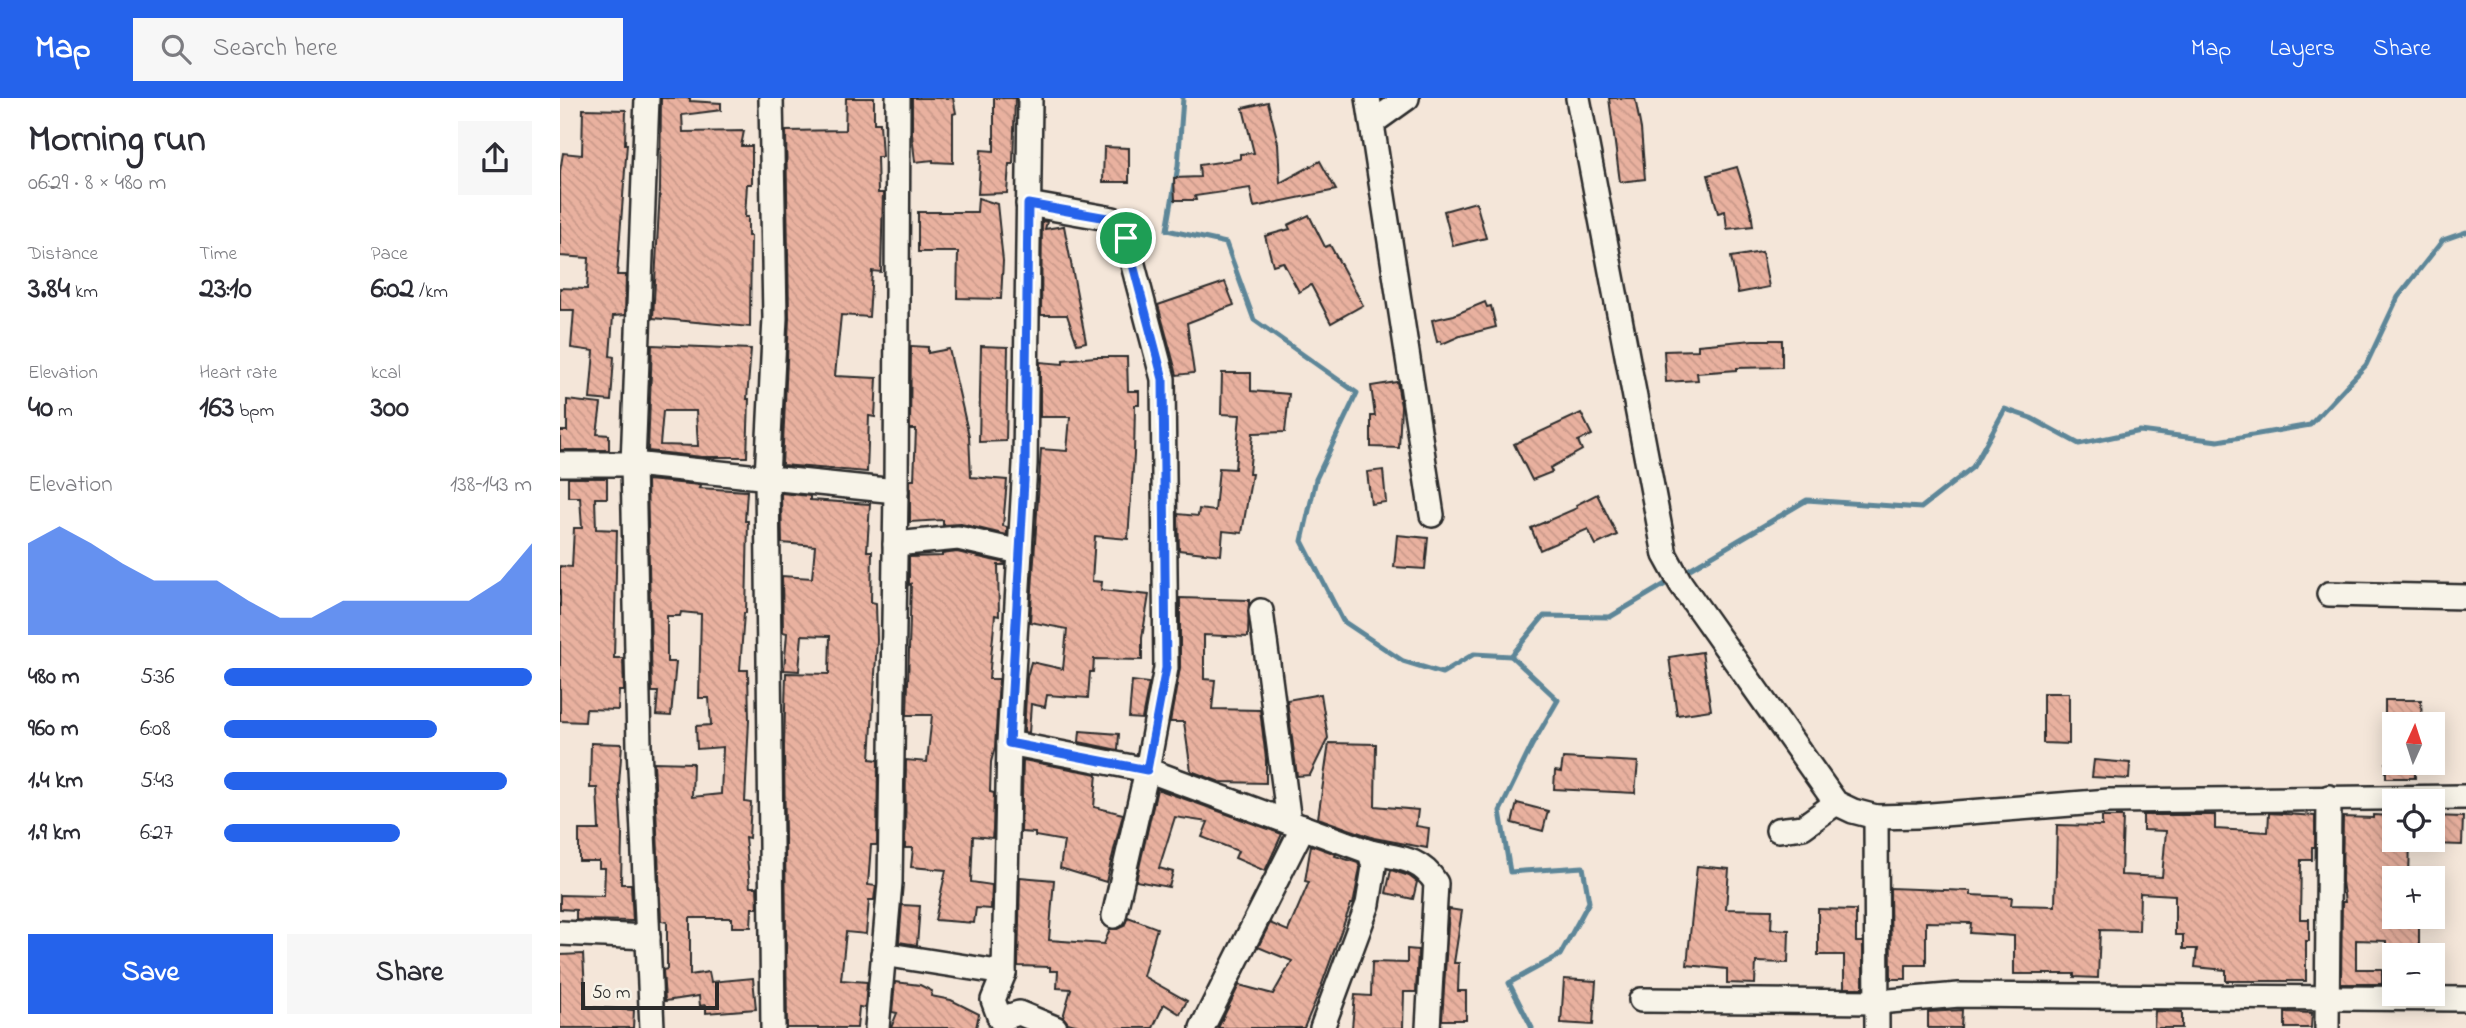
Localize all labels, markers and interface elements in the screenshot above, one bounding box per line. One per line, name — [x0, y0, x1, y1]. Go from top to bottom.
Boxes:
search box — [133, 18, 623, 81]
text: Map — [35, 25, 91, 73]
icon: search — [157, 30, 195, 68]
text: Search here — [213, 30, 337, 68]
text: Map — [2191, 32, 2231, 67]
text: Layers — [2269, 32, 2335, 67]
text: Share — [2373, 32, 2431, 67]
text: Morning run — [28, 113, 206, 169]
button: share — [458, 121, 532, 195]
text: 06:29 · 8 × 480 m — [28, 167, 166, 200]
pin — [1096, 208, 1156, 268]
icon: arrive — [1107, 219, 1145, 257]
text: Distance — [28, 241, 98, 268]
text: Time — [199, 241, 237, 268]
text: Pace — [371, 241, 408, 268]
text: 3.84 — [28, 268, 70, 312]
text: 23:10 — [199, 268, 252, 312]
text: 6:02 — [371, 268, 414, 312]
text: km — [70, 279, 98, 306]
text: /km — [414, 279, 448, 306]
text: Elevation — [28, 360, 98, 387]
text: Heart rate — [199, 360, 277, 387]
text: kcal — [371, 360, 401, 387]
text: 40 — [28, 387, 53, 431]
text: 163 — [199, 387, 234, 431]
text: 300 — [371, 387, 409, 431]
text: m — [53, 398, 73, 425]
text: bpm — [234, 398, 274, 425]
text: Elevation — [28, 469, 113, 502]
text: 138–143 m — [450, 469, 532, 502]
text: 480 m — [28, 661, 80, 694]
text: 5:36 — [140, 661, 175, 694]
north arrow — [2382, 712, 2445, 775]
map controls — [2382, 712, 2445, 1006]
text: 960 m — [28, 713, 79, 746]
text: 6:08 — [140, 713, 171, 746]
text: 1.4 km — [28, 765, 83, 798]
text: 5:43 — [140, 765, 174, 798]
button: locate — [2382, 789, 2445, 852]
text: 1.9 km — [28, 817, 81, 850]
text: 6:27 — [140, 817, 173, 850]
button: + — [2382, 866, 2445, 929]
button: Save — [28, 934, 273, 1014]
button: Share — [287, 934, 532, 1014]
button: − — [2382, 943, 2445, 1006]
scale bar — [581, 979, 719, 1011]
text: 50 m — [592, 980, 631, 1007]

